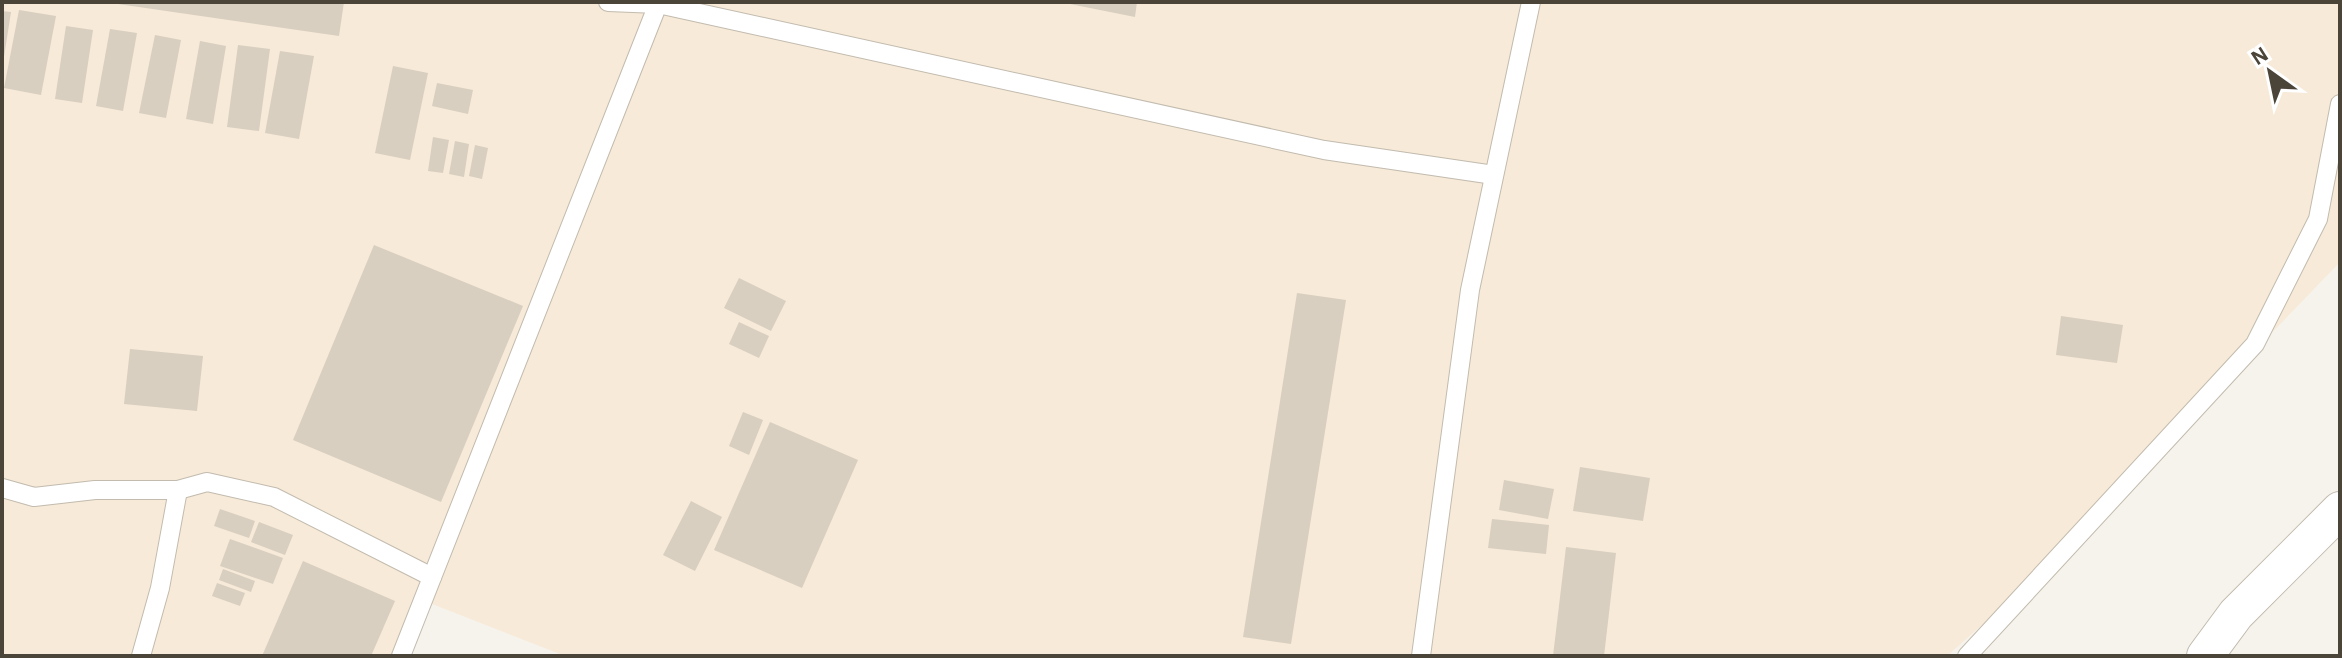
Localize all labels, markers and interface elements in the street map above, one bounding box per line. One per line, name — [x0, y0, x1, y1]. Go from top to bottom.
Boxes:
north arrow — [2230, 32, 2310, 112]
text: N — [2247, 43, 2272, 69]

